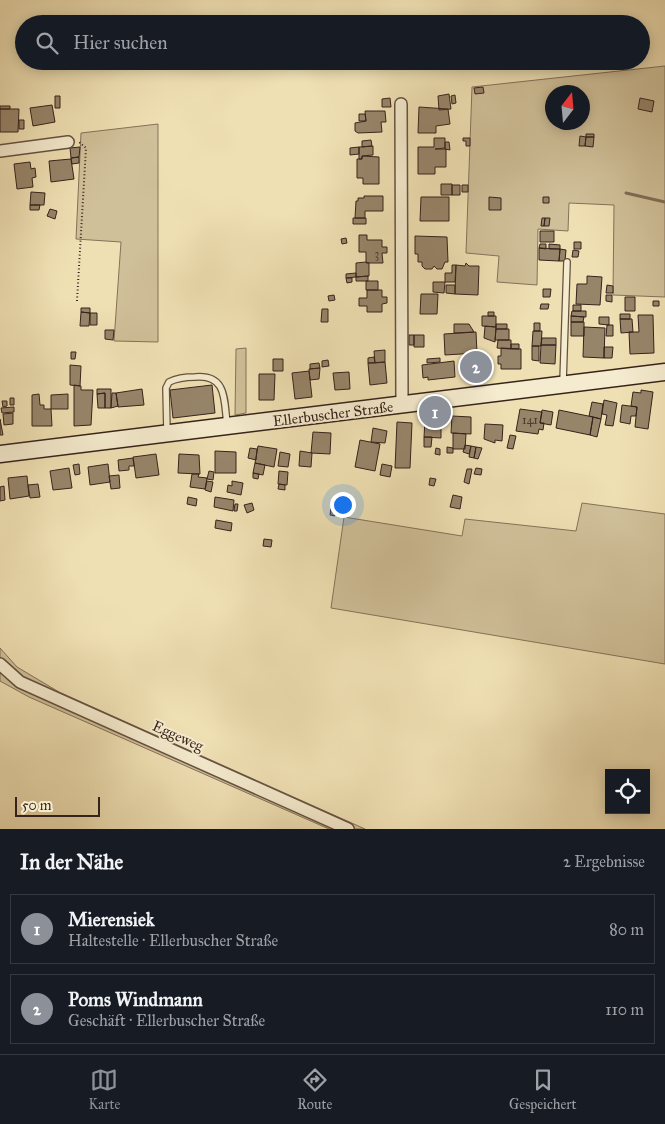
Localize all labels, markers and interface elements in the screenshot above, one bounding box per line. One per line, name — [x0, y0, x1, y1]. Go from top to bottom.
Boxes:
search box — [15, 15, 650, 70]
icon: search — [33, 29, 61, 57]
text: Hier suchen — [73, 31, 167, 54]
north arrow — [545, 85, 590, 130]
house number: 3 — [375, 247, 380, 261]
pin: 2 — [460, 348, 492, 386]
pin: 1 — [419, 393, 451, 431]
street label: Ellerbuscher Straße — [272, 398, 394, 430]
house number: 141 — [522, 413, 538, 427]
your location — [330, 492, 356, 518]
street label: Eggeweg — [150, 717, 207, 756]
map controls — [605, 769, 650, 814]
button: locate — [605, 769, 650, 814]
scale bar — [15, 794, 100, 817]
text: 50 m — [22, 797, 51, 814]
text: In der Nähe — [20, 849, 123, 875]
text: 2 Ergebnisse — [563, 852, 645, 871]
text: Mierensiek — [68, 908, 155, 931]
text: 1 — [34, 920, 40, 939]
text: 80 m — [609, 920, 644, 939]
text: Haltestelle · Ellerbuscher Straße — [68, 931, 278, 950]
text: Poms Windmann — [68, 988, 203, 1011]
text: 2 — [33, 1000, 41, 1019]
text: 110 m — [605, 1000, 644, 1019]
text: Geschäft · Ellerbuscher Straße — [68, 1011, 265, 1030]
tab: Karte — [88, 1066, 120, 1113]
tab: Route — [297, 1066, 332, 1113]
tab: Gespeichert — [509, 1066, 577, 1113]

